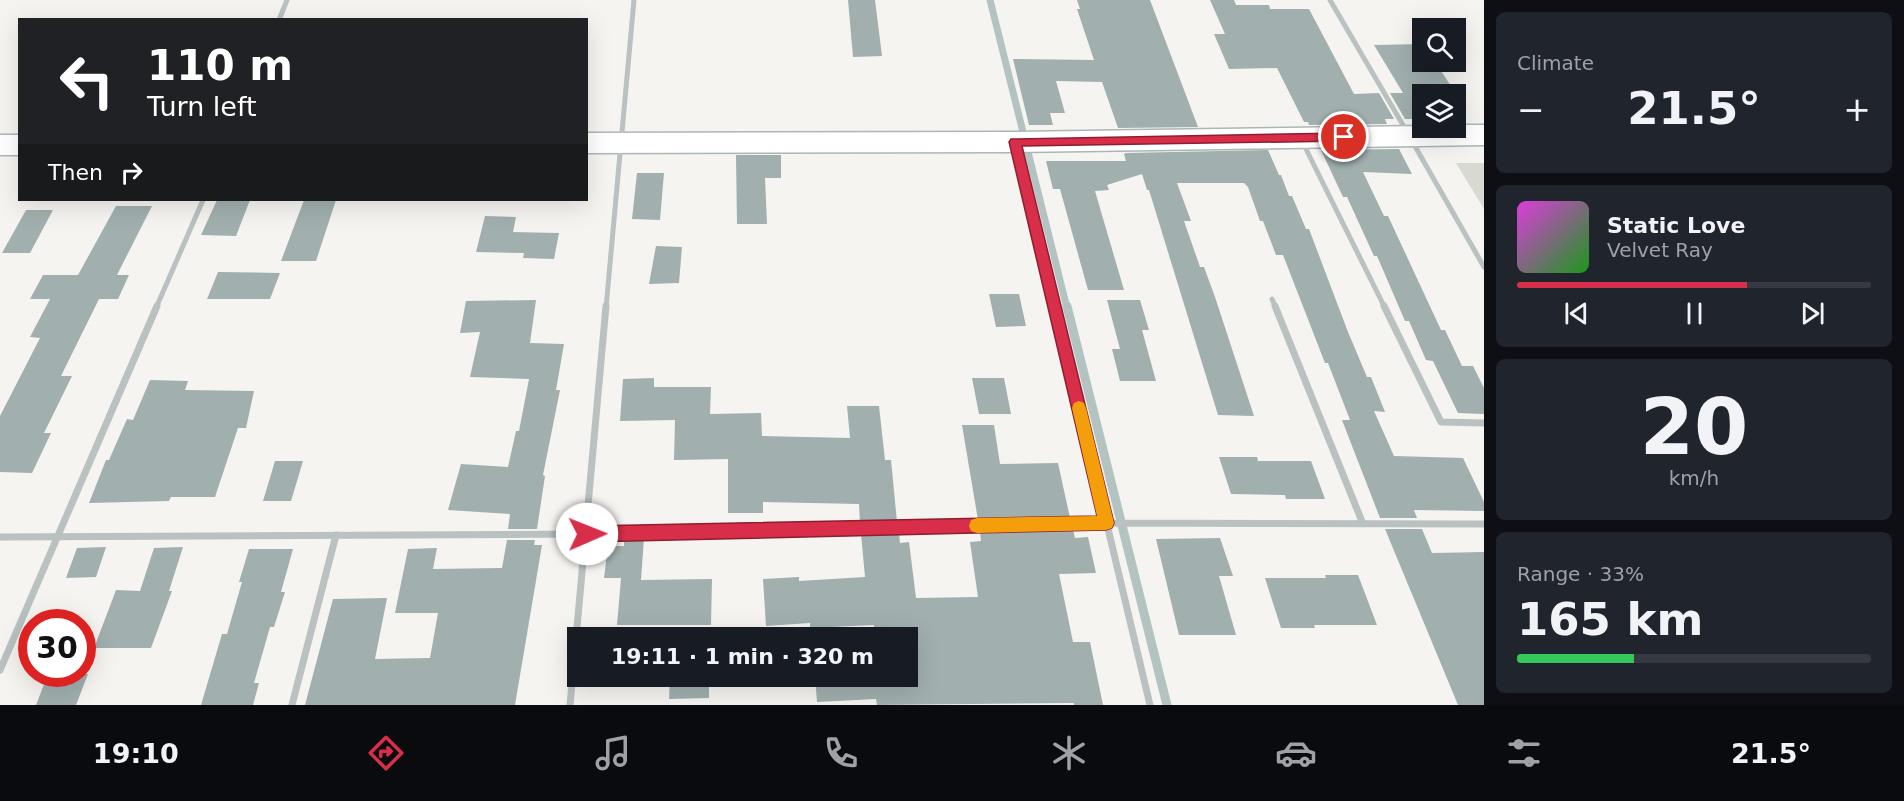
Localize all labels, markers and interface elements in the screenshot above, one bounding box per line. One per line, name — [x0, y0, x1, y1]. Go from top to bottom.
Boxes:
map controls — [1412, 18, 1466, 138]
button: search — [1412, 18, 1466, 72]
text: 110 m — [147, 41, 293, 90]
icon: left — [48, 42, 126, 120]
text: Climate — [1517, 51, 1594, 75]
text: 21.5° — [1627, 82, 1761, 135]
button: layers — [1412, 84, 1466, 138]
text: − — [1517, 90, 1545, 129]
text: + — [1843, 90, 1871, 129]
text: Turn left — [147, 91, 257, 122]
pin — [1318, 111, 1369, 162]
icon: arrive — [1327, 120, 1360, 153]
icon: right — [115, 156, 148, 189]
text: Then — [48, 160, 103, 185]
text: Static Love — [1607, 213, 1745, 238]
text: Velvet Ray — [1607, 238, 1713, 262]
icon: previous — [1560, 297, 1593, 330]
icon: pause — [1678, 297, 1711, 330]
icon: next — [1796, 297, 1829, 330]
text: 20 — [1640, 382, 1748, 472]
text: km/h — [1669, 466, 1719, 490]
position arrow — [555, 502, 619, 566]
text: Range · 33% — [1517, 562, 1644, 586]
text: 165 km — [1517, 593, 1703, 646]
speed limit sign: 30 — [18, 609, 96, 687]
text: 19:11 · 1 min · 320 m — [611, 644, 874, 669]
icon: directions — [365, 732, 407, 774]
icon: music — [592, 732, 634, 774]
icon: phone — [820, 732, 862, 774]
icon: climate — [1048, 732, 1090, 774]
icon: car — [1275, 732, 1317, 774]
icon: filters — [1503, 732, 1545, 774]
text: 19:10 — [93, 738, 179, 769]
text: 21.5° — [1731, 738, 1811, 769]

